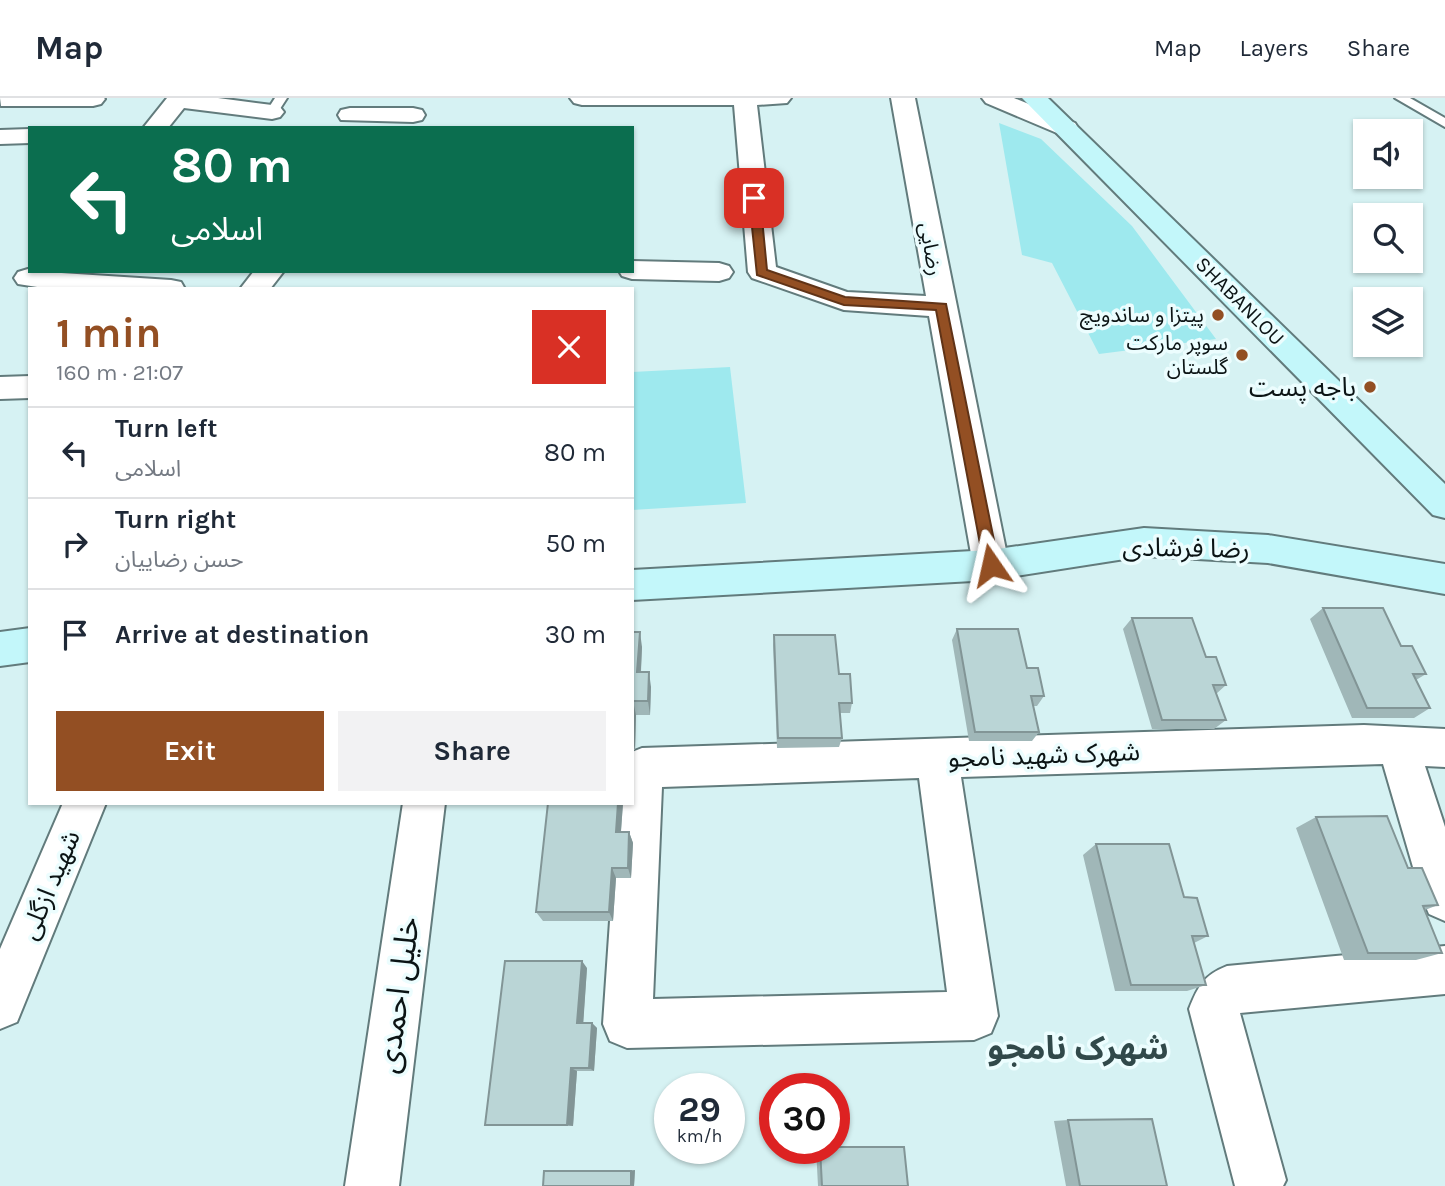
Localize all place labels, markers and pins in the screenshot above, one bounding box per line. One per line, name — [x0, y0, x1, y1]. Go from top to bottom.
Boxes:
pin — [724, 168, 784, 228]
place label: پیتزا و ساندویچ — [1080, 303, 1204, 330]
marker: پیتزا و ساندویچ — [1210, 307, 1226, 323]
place label: سوپر مارکت گلستان — [1126, 331, 1228, 379]
marker: سوپر مارکت گلستان — [1234, 347, 1250, 363]
place label: باجه پست — [1249, 372, 1356, 404]
marker: باجه پست — [1362, 379, 1378, 395]

